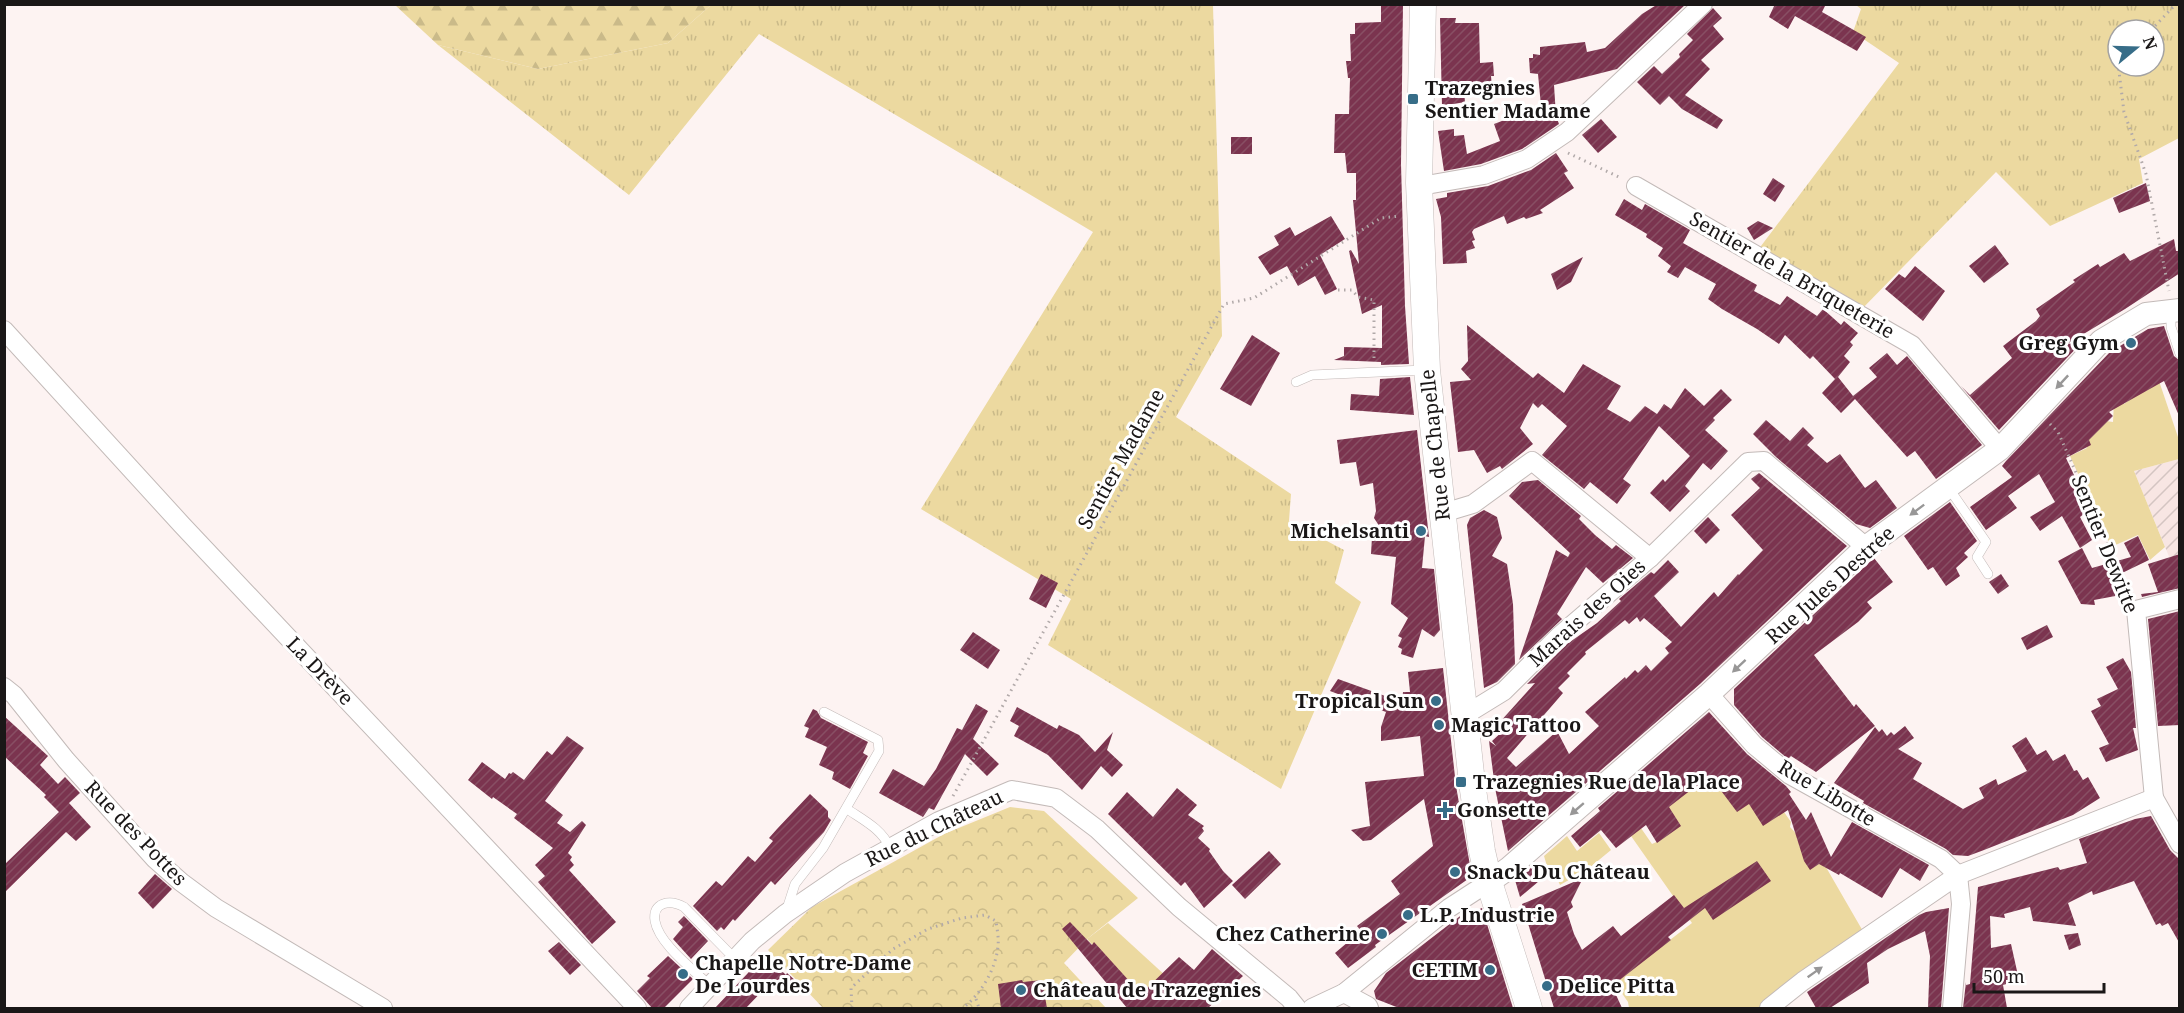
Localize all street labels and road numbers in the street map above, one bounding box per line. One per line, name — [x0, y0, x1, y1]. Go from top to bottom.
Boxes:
street label: Sentier de la Briqueterie — [1685, 205, 1900, 344]
street label: Rue de Chapelle — [1413, 368, 1456, 522]
street label: Sentier Madame — [1071, 384, 1170, 534]
street label: Sentier Dewitte — [2065, 471, 2145, 617]
street label: Rue Jules Destrée — [1759, 519, 1900, 650]
street label: Marais des Oies — [1522, 553, 1651, 673]
street label: La Drève — [281, 630, 360, 711]
street label: Rue Libotte — [1774, 753, 1881, 832]
street label: Rue des Pottes — [79, 774, 193, 891]
street label: Rue du Château — [861, 782, 1007, 873]

